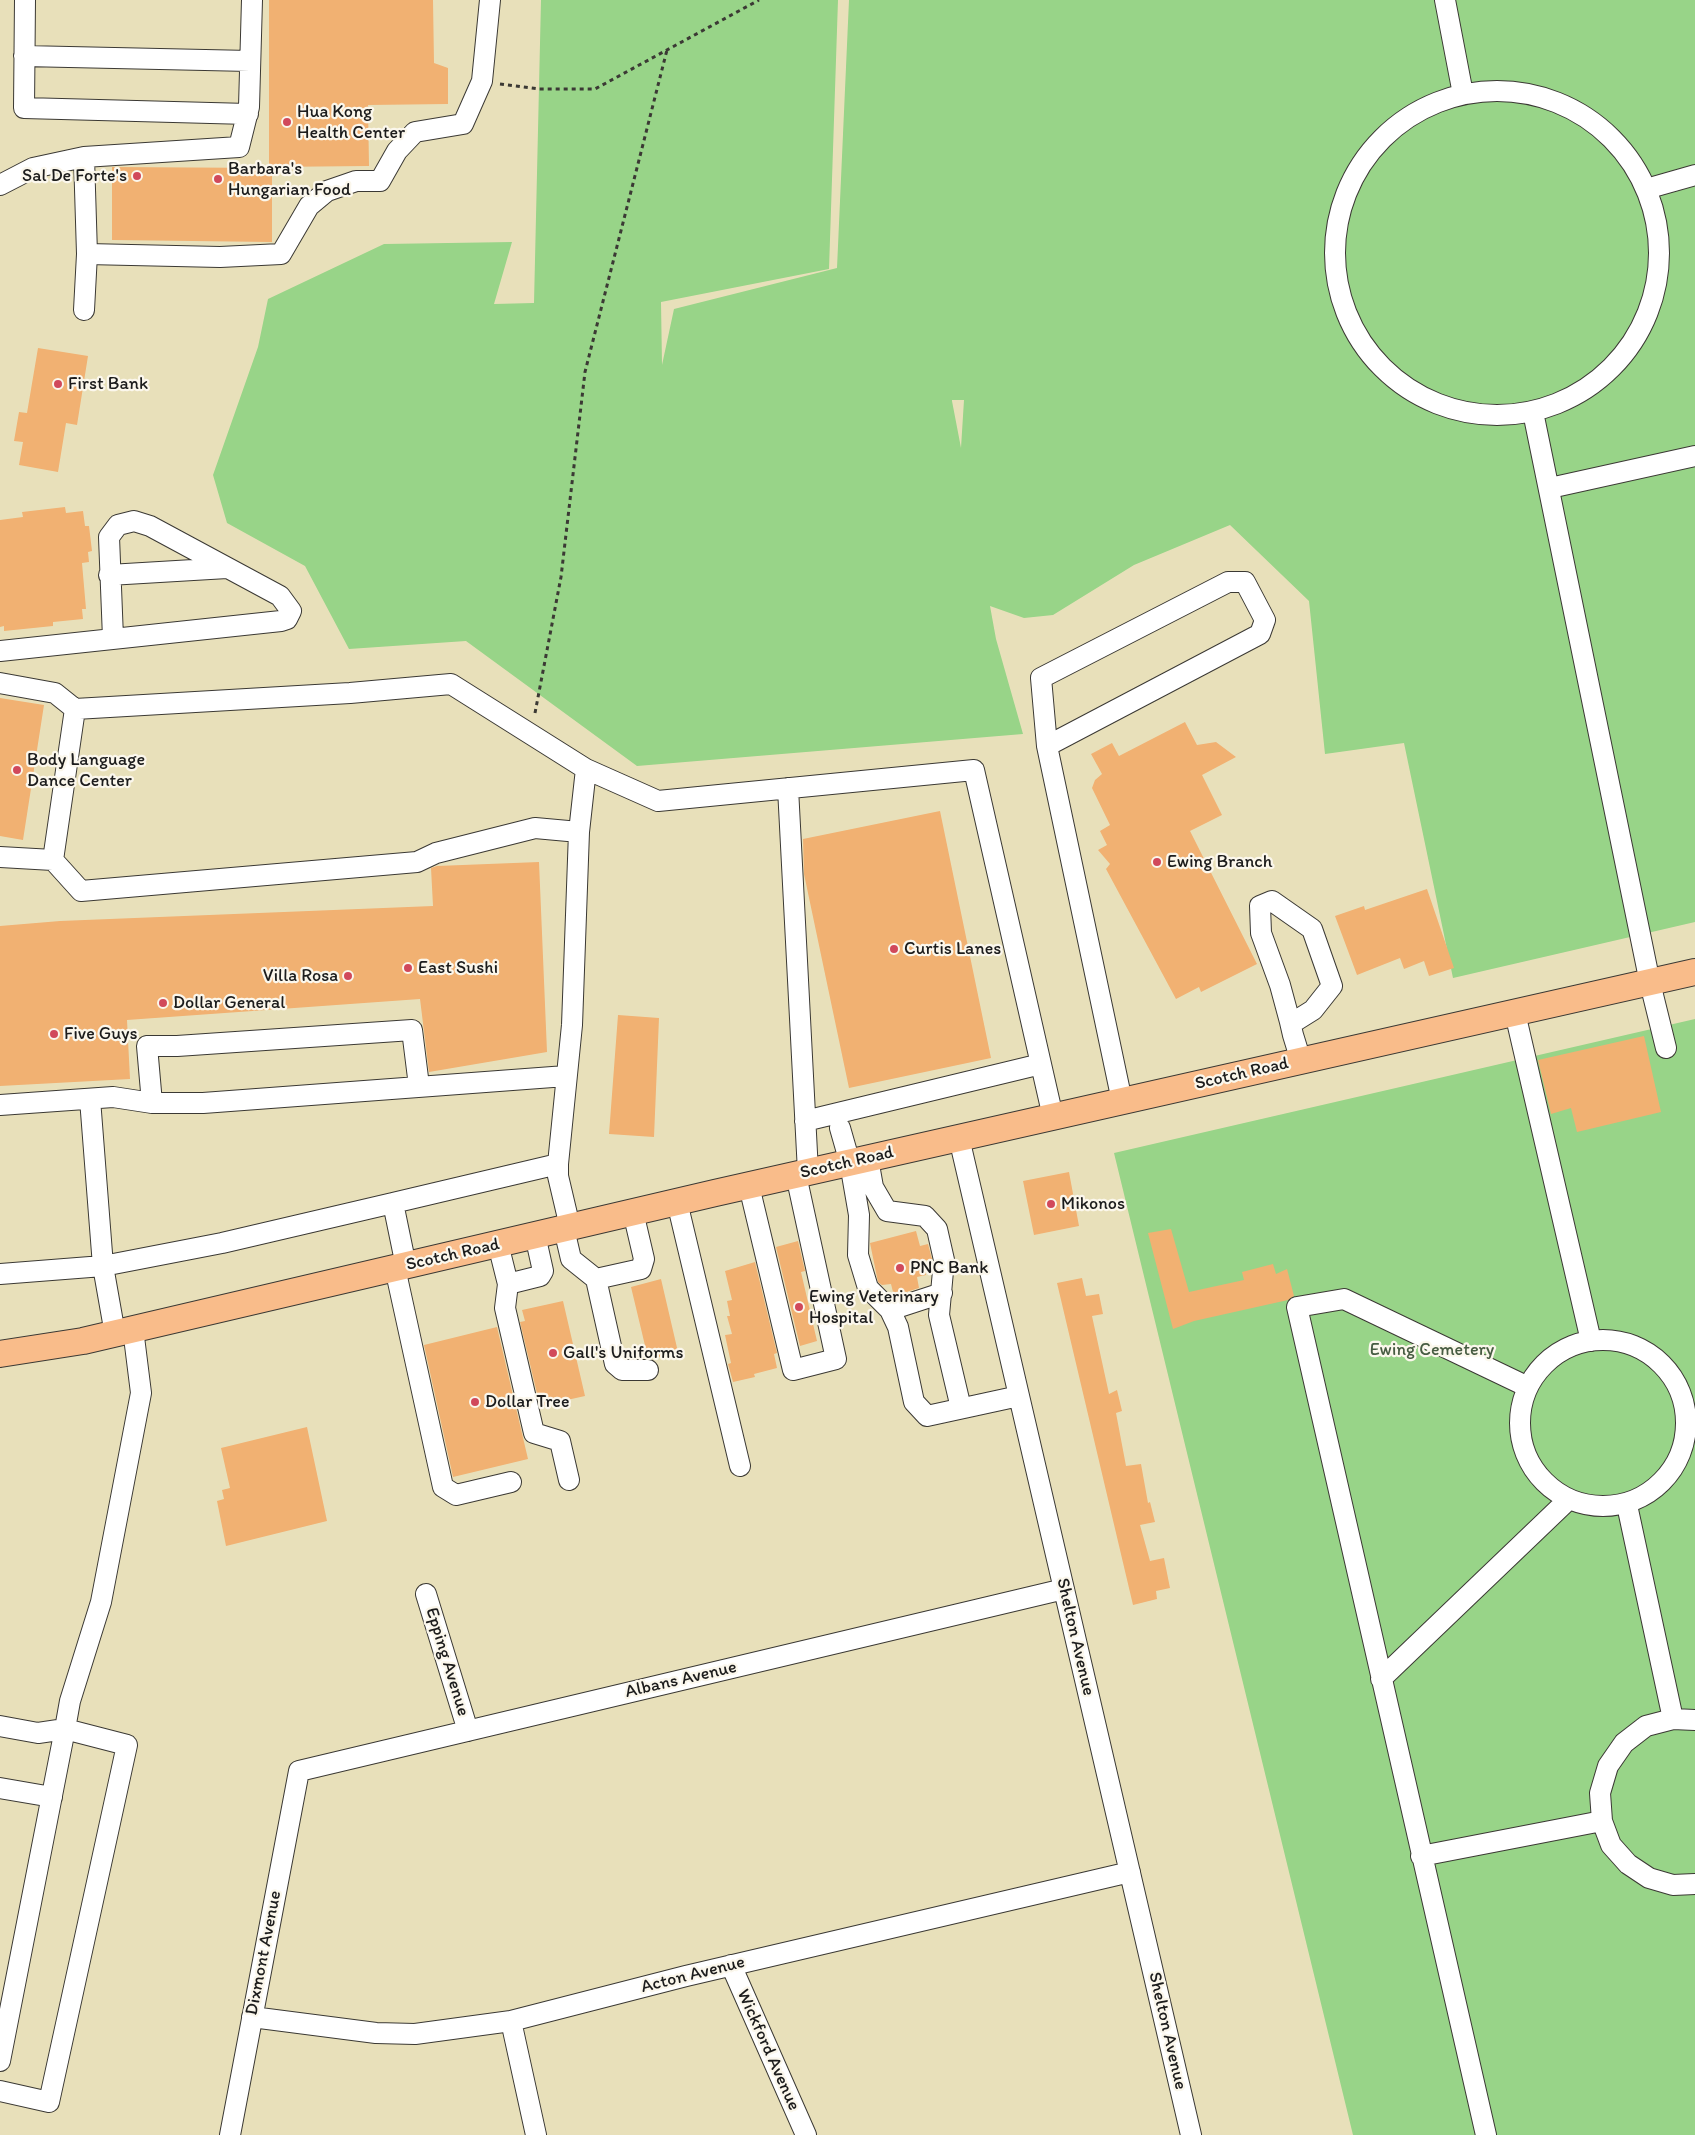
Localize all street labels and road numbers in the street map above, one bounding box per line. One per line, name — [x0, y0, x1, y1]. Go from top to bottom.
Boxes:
street label: Scotch Road — [1193, 1053, 1291, 1095]
street label: Scotch Road — [798, 1142, 896, 1184]
street label: Scotch Road — [404, 1234, 502, 1276]
street label: Shelton Avenue — [1051, 1576, 1099, 1698]
street label: Epping Avenue — [420, 1605, 474, 1719]
street label: Albans Avenue — [623, 1657, 739, 1703]
street label: Dixmont Avenue — [241, 1889, 287, 2017]
street label: Acton Avenue — [639, 1952, 747, 1998]
street label: Shelton Avenue — [1143, 1970, 1191, 2092]
street label: Wickford Avenue — [732, 1986, 804, 2114]

